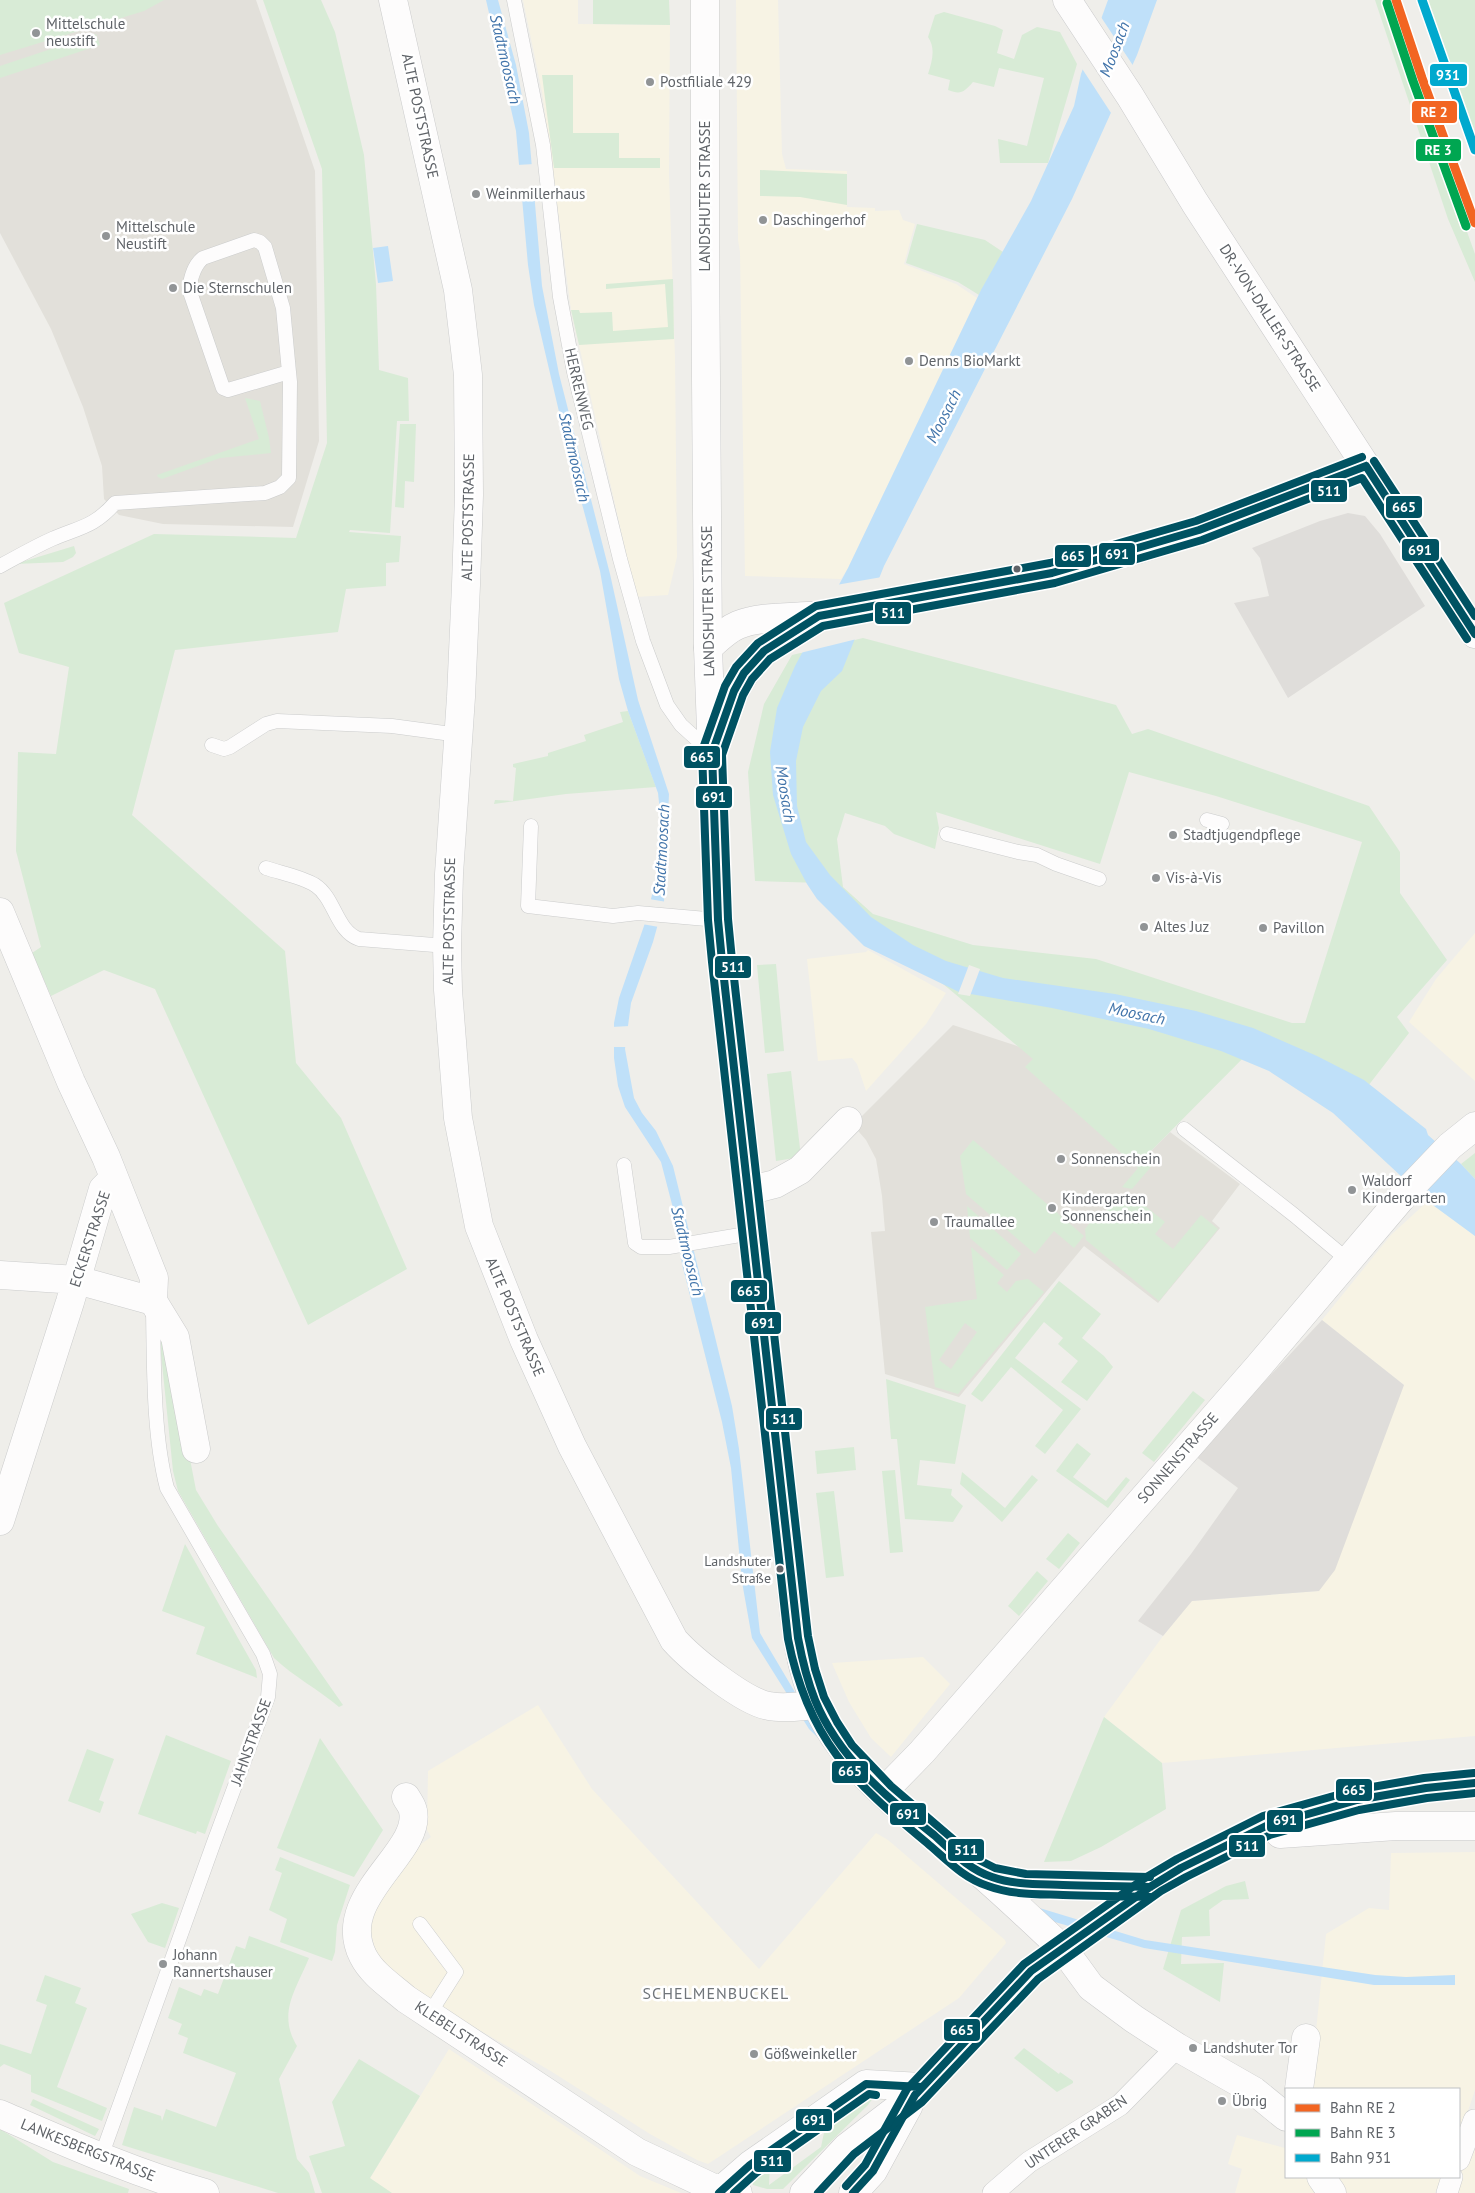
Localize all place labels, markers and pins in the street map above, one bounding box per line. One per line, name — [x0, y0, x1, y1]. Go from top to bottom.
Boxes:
place label: Mittelschule neustift — [46, 14, 125, 50]
marker: Mittelschule neustift — [30, 27, 42, 39]
place label: Postfiliale 429 — [660, 72, 752, 91]
marker: Postfiliale 429 — [644, 76, 656, 88]
place label: Weinmillerhaus — [486, 184, 585, 203]
marker: Weinmillerhaus — [470, 188, 482, 200]
place label: Daschingerhof — [773, 210, 867, 229]
marker: Daschingerhof — [757, 214, 769, 226]
place label: Mittelschule Neustift — [116, 217, 195, 253]
marker: Mittelschule Neustift — [100, 230, 112, 242]
place label: Die Sternschulen — [183, 278, 292, 297]
marker: Die Sternschulen — [167, 282, 179, 294]
place label: Denns BioMarkt — [919, 351, 1021, 370]
marker: Denns BioMarkt — [903, 355, 915, 367]
unlabelled marker — [1012, 564, 1022, 574]
place label: Stadtjugendpflege — [1183, 825, 1301, 844]
marker: Stadtjugendpflege — [1167, 829, 1179, 841]
place label: Vis-à-Vis — [1165, 868, 1222, 887]
marker: Vis-à-Vis — [1150, 872, 1162, 884]
place label: Altes Juz — [1154, 917, 1209, 936]
place label: Pavillon — [1273, 918, 1325, 937]
marker: Altes Juz — [1138, 921, 1150, 933]
marker: Pavillon — [1257, 922, 1269, 934]
place label: Sonnenschein — [1071, 1149, 1160, 1168]
marker: Sonnenschein — [1055, 1153, 1067, 1165]
place label: Waldorf Kindergarten — [1362, 1171, 1446, 1207]
marker: Waldorf Kindergarten — [1346, 1184, 1358, 1196]
place label: Kindergarten Sonnenschein — [1062, 1189, 1151, 1225]
marker: Kindergarten Sonnenschein — [1046, 1202, 1058, 1214]
place label: Traumallee — [944, 1212, 1015, 1231]
marker: Traumallee — [928, 1216, 940, 1228]
place label: Landshuter Straße — [704, 1552, 771, 1587]
marker: Landshuter Straße — [775, 1564, 785, 1574]
place label: Johann Rannertshauser — [172, 1945, 273, 1981]
marker: Johann Rannertshauser — [157, 1958, 169, 1970]
place label: Landshuter Tor — [1203, 2038, 1298, 2057]
marker: Landshuter Tor — [1187, 2042, 1199, 2054]
place label: Gößweinkeller — [764, 2044, 857, 2063]
marker: Gößweinkeller — [748, 2048, 760, 2060]
place label: Übrig — [1232, 2091, 1267, 2110]
marker: Übrig — [1216, 2095, 1228, 2107]

